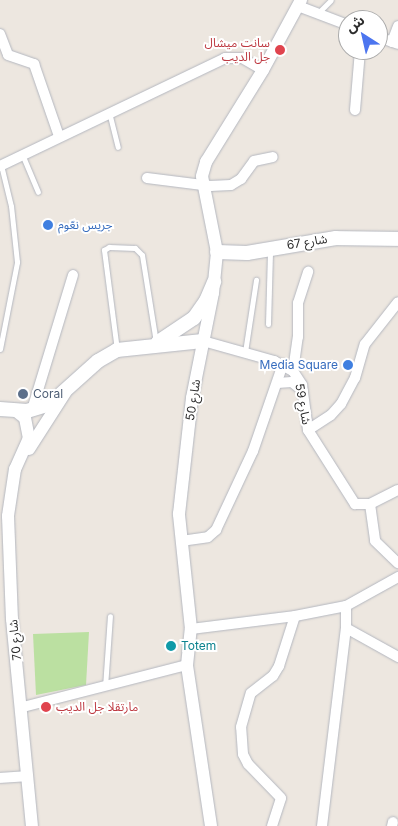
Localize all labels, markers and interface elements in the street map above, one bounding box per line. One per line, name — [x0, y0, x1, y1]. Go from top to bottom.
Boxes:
north arrow — [338, 10, 388, 60]
text: ش — [342, 11, 367, 36]
place label: سانت ميشال جل الديب — [205, 36, 270, 64]
marker: سانت ميشال جل الديب — [274, 44, 286, 56]
place label: جريس نعّوم — [58, 218, 113, 232]
marker: جريس نعّوم — [42, 219, 54, 231]
street label: شارع 67 — [286, 232, 328, 252]
place label: Media Square — [260, 358, 338, 372]
marker: Media Square — [342, 359, 354, 371]
street label: شارع 50 — [183, 378, 203, 422]
street label: شارع 59 — [292, 382, 314, 426]
place label: Coral — [33, 387, 63, 401]
marker: Coral — [17, 388, 29, 400]
street label: شارع 70 — [6, 619, 24, 661]
place label: Totem — [181, 639, 216, 653]
marker: Totem — [165, 640, 177, 652]
place label: مارتقلا جل الديب — [56, 700, 138, 714]
marker: مارتقلا جل الديب — [40, 701, 52, 713]

